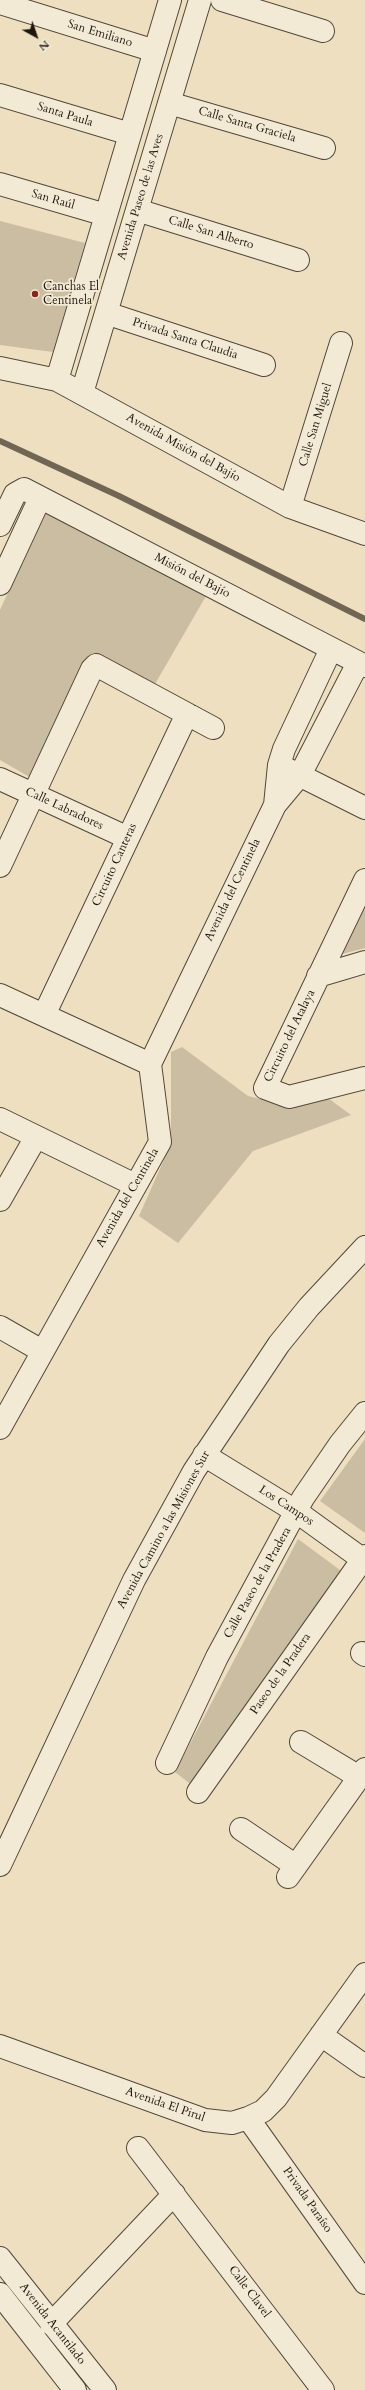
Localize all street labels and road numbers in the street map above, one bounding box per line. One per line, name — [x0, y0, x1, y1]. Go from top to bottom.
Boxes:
street label: San Emiliano — [66, 17, 134, 51]
street label: Santa Paula — [35, 100, 95, 130]
street label: Calle Santa Graciela — [196, 104, 298, 146]
street label: Avenida Paseo de las Aves — [115, 132, 167, 262]
street label: San Raúl — [30, 187, 76, 213]
street label: Calle San Alberto — [167, 213, 255, 253]
street label: Privada Santa Claudia — [130, 315, 240, 363]
street label: Calle San Miguel — [296, 381, 336, 469]
street label: Avenida Misión del Bajío — [123, 411, 243, 485]
street label: Misión del Bajío — [152, 551, 232, 601]
street label: Calle Labradores — [23, 785, 105, 833]
street label: Circuito Canteras — [89, 821, 141, 909]
street label: Avenida del Centinela — [202, 836, 264, 944]
street label: Circuito del Atalaya — [261, 987, 319, 1085]
street label: Avenida del Centinela — [94, 1146, 162, 1250]
street label: Avenida Camino a las Misiones Sur — [114, 1449, 214, 1611]
street label: Los Campos — [256, 1483, 316, 1529]
street label: Calle Paseo de la Pradera — [221, 1525, 295, 1641]
street label: Paseo de la Pradera — [248, 1631, 314, 1717]
street label: Avenida El Pirul — [123, 2085, 207, 2125]
street label: Privada Paraíso — [279, 2164, 335, 2236]
street label: Calle Clavel — [225, 2263, 273, 2321]
street label: Avenida Acantilado — [16, 2280, 88, 2368]

